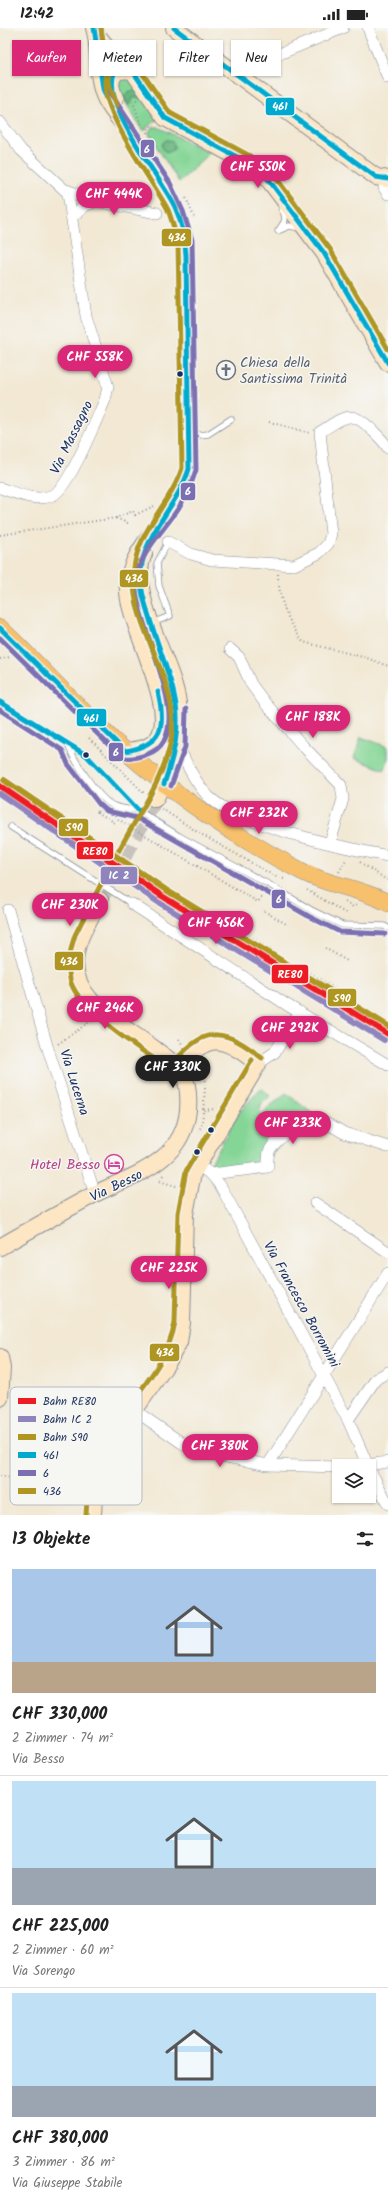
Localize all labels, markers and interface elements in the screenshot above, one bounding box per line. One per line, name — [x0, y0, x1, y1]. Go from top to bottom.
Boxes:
text: 12:42 — [20, 2, 54, 26]
chip: Kaufen — [12, 40, 81, 76]
chip: Mieten — [89, 40, 156, 76]
chip: Filter — [164, 40, 223, 76]
chip: Neu — [231, 40, 281, 76]
line badge: 461 — [265, 97, 295, 116]
text: 461 — [272, 98, 288, 116]
line badge: 6 — [140, 139, 155, 158]
text: 6 — [144, 141, 150, 159]
pin: CHF 550K — [217, 155, 299, 189]
text: CHF 550K — [230, 157, 286, 178]
pin: CHF 444K — [73, 182, 155, 216]
text: CHF 444K — [85, 184, 143, 205]
line badge: 436 — [161, 228, 192, 247]
text: 436 — [168, 229, 186, 247]
pin: CHF 558K — [54, 345, 136, 379]
text: CHF 558K — [66, 347, 124, 368]
place label: Chiesa della Santissima Trinità — [240, 352, 347, 390]
church icon: Chiesa della Santissima Trinità — [215, 359, 237, 381]
unlabelled marker — [175, 369, 185, 379]
street label: Via Massagno — [45, 397, 99, 478]
line badge: 6 — [180, 482, 196, 501]
text: 6 — [185, 483, 191, 501]
line badge: 436 — [119, 569, 149, 588]
text: 436 — [125, 570, 143, 588]
pin: CHF 188K — [272, 705, 354, 739]
text: CHF 188K — [285, 707, 341, 728]
line badge: 461 — [76, 708, 107, 727]
text: 461 — [83, 710, 99, 728]
line badge: 6 — [108, 742, 124, 762]
text: 6 — [113, 744, 119, 762]
unlabelled marker — [81, 750, 91, 760]
pin: CHF 232K — [218, 801, 300, 835]
text: CHF 232K — [230, 803, 288, 824]
line badge: S90 — [58, 818, 89, 837]
text: S90 — [65, 819, 83, 837]
line badge: RE80 — [76, 841, 114, 860]
text: RE80 — [83, 843, 108, 861]
line badge: IC 2 — [100, 866, 138, 885]
text: IC 2 — [109, 867, 129, 885]
line badge: 6 — [271, 889, 286, 909]
text: 6 — [276, 891, 282, 909]
pin: CHF 230K — [29, 893, 111, 927]
text: CHF 230K — [41, 895, 99, 916]
pin: CHF 456K — [175, 911, 257, 945]
text: CHF 456K — [187, 913, 245, 934]
line badge: 436 — [54, 951, 84, 971]
text: 436 — [60, 953, 78, 971]
line badge: RE80 — [271, 964, 309, 984]
text: RE80 — [278, 966, 303, 984]
line badge: S90 — [327, 988, 357, 1007]
text: S90 — [333, 990, 351, 1008]
pin: CHF 246K — [64, 996, 146, 1030]
text: CHF 246K — [76, 998, 134, 1019]
pin: CHF 292K — [249, 1016, 331, 1050]
text: CHF 292K — [261, 1018, 319, 1039]
street label: Via Lucerna — [53, 1046, 95, 1118]
pin: CHF 330K — [132, 1055, 214, 1089]
text: CHF 330K — [144, 1057, 202, 1078]
pin: CHF 233K — [252, 1111, 334, 1145]
text: CHF 233K — [264, 1113, 322, 1134]
unlabelled marker — [206, 1125, 216, 1135]
unlabelled marker — [192, 1147, 202, 1157]
hotel icon: Hotel Besso — [103, 1153, 125, 1175]
place label: Hotel Besso — [30, 1154, 100, 1176]
street label: Via Besso — [86, 1164, 147, 1208]
street label: Via Francesco Borromini — [257, 1237, 345, 1372]
pin: CHF 225K — [128, 1256, 210, 1290]
text: CHF 225K — [140, 1258, 198, 1279]
line badge: 436 — [149, 1343, 180, 1362]
text: 436 — [156, 1344, 174, 1362]
legend — [10, 1387, 142, 1505]
text: Bahn RE80 — [43, 1393, 97, 1411]
text: Bahn IC 2 — [43, 1411, 92, 1429]
text: Bahn S90 — [43, 1429, 89, 1447]
pin: CHF 380K — [179, 1434, 261, 1468]
text: CHF 380K — [191, 1436, 249, 1457]
text: 461 — [43, 1447, 59, 1465]
map controls — [332, 1459, 376, 1503]
button: layers — [332, 1459, 376, 1503]
text: 6 — [43, 1465, 49, 1483]
text: 436 — [43, 1483, 61, 1501]
text: 13 Objekte — [12, 1526, 90, 1553]
icon: filters — [354, 1528, 376, 1550]
icon: home — [158, 1595, 230, 1667]
text: CHF 330,000 — [12, 1701, 107, 1728]
text: 2 Zimmer · 74 m² — [12, 1728, 113, 1749]
text: Via Besso — [12, 1749, 64, 1770]
icon: home — [158, 1807, 230, 1879]
text: CHF 225,000 — [12, 1913, 108, 1940]
text: 2 Zimmer · 60 m² — [12, 1940, 114, 1961]
text: Via Sorengo — [12, 1961, 75, 1982]
icon: home — [158, 2019, 230, 2091]
text: CHF 380,000 — [12, 2125, 108, 2152]
text: 3 Zimmer · 86 m² — [12, 2152, 115, 2173]
text: Via Giuseppe Stabile — [12, 2173, 122, 2194]

